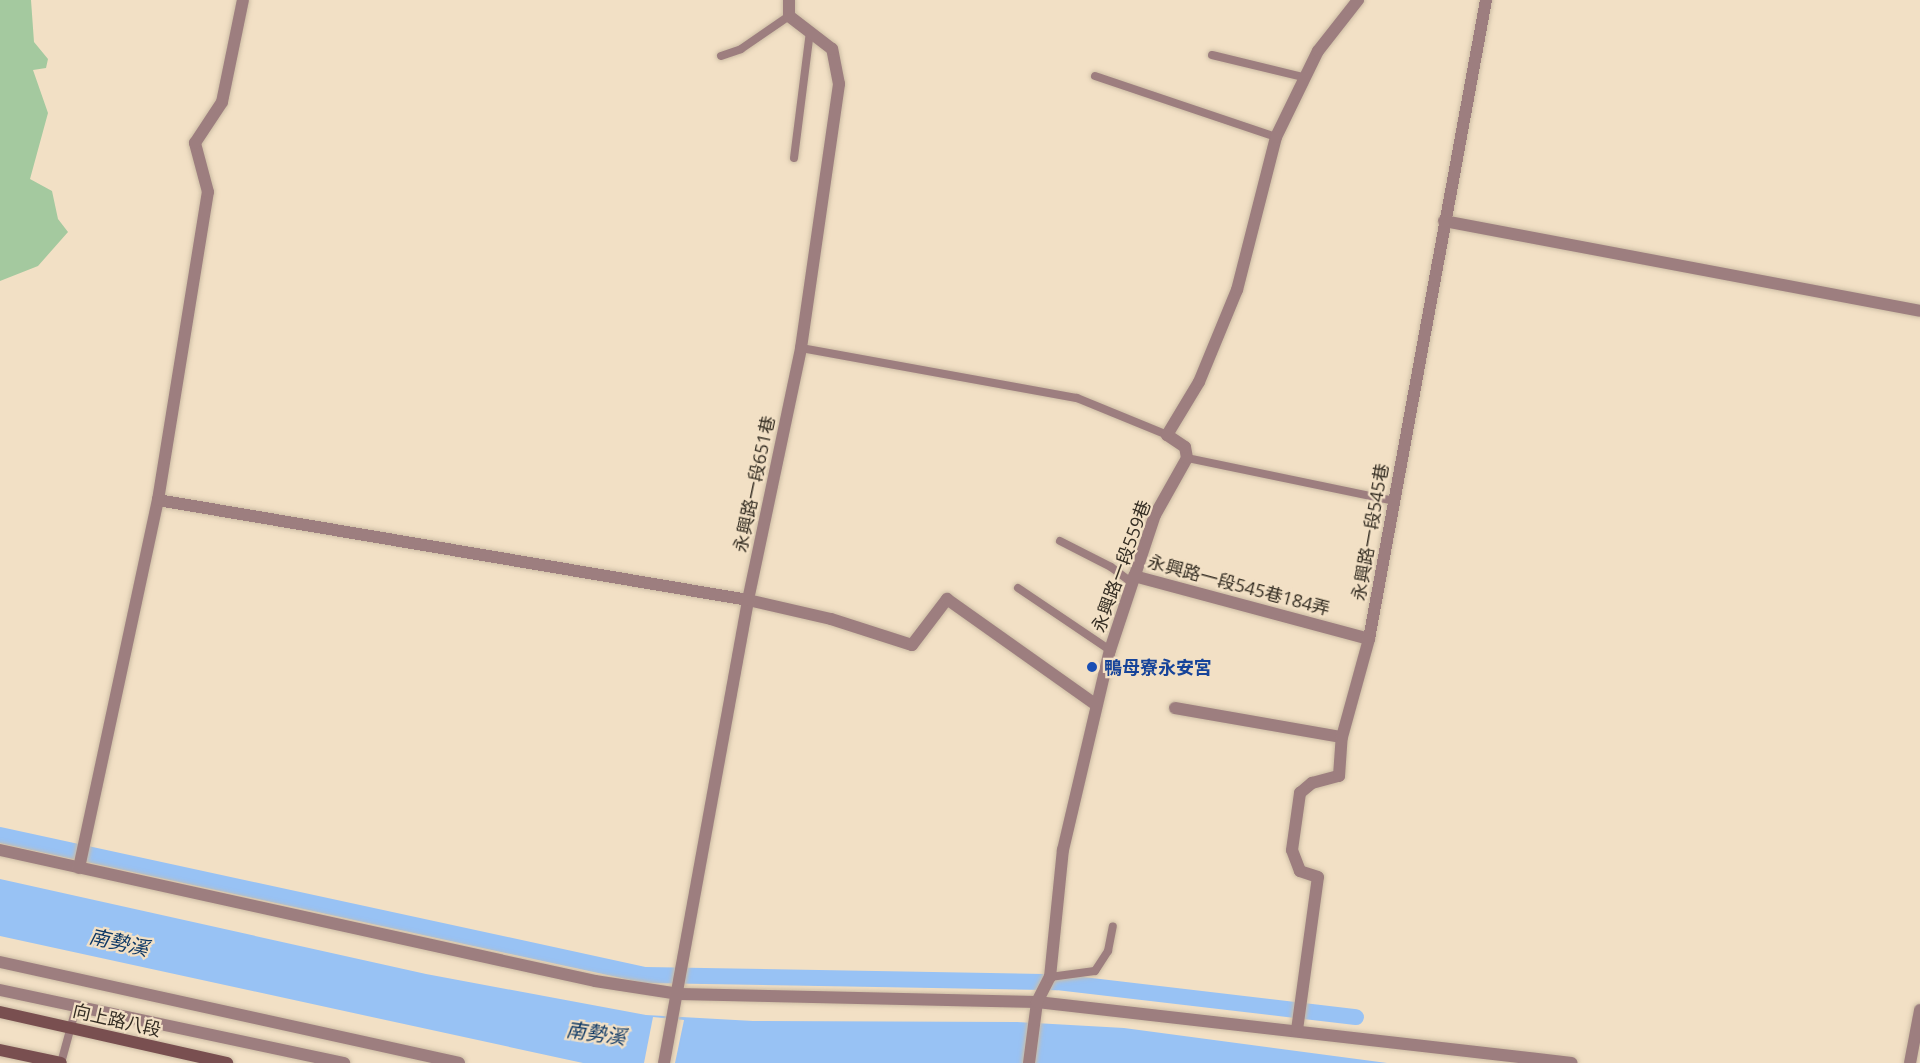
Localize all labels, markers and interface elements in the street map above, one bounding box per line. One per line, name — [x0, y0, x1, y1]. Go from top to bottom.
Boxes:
street label: 永興路一段651巷 — [729, 414, 779, 554]
street label: 永興路一段545巷 — [1347, 462, 1393, 602]
street label: 永興路一段559巷 — [1087, 497, 1155, 635]
street label: 永興路一段545巷184弄 — [1146, 550, 1332, 620]
place label: 鴨母寮永安宮 — [1104, 656, 1212, 678]
marker: 鴨母寮永安宮 — [1085, 660, 1099, 674]
water label: 南勢溪 — [87, 924, 151, 960]
street label: 向上路八段 — [71, 999, 163, 1041]
water label: 南勢溪 — [565, 1017, 627, 1049]

